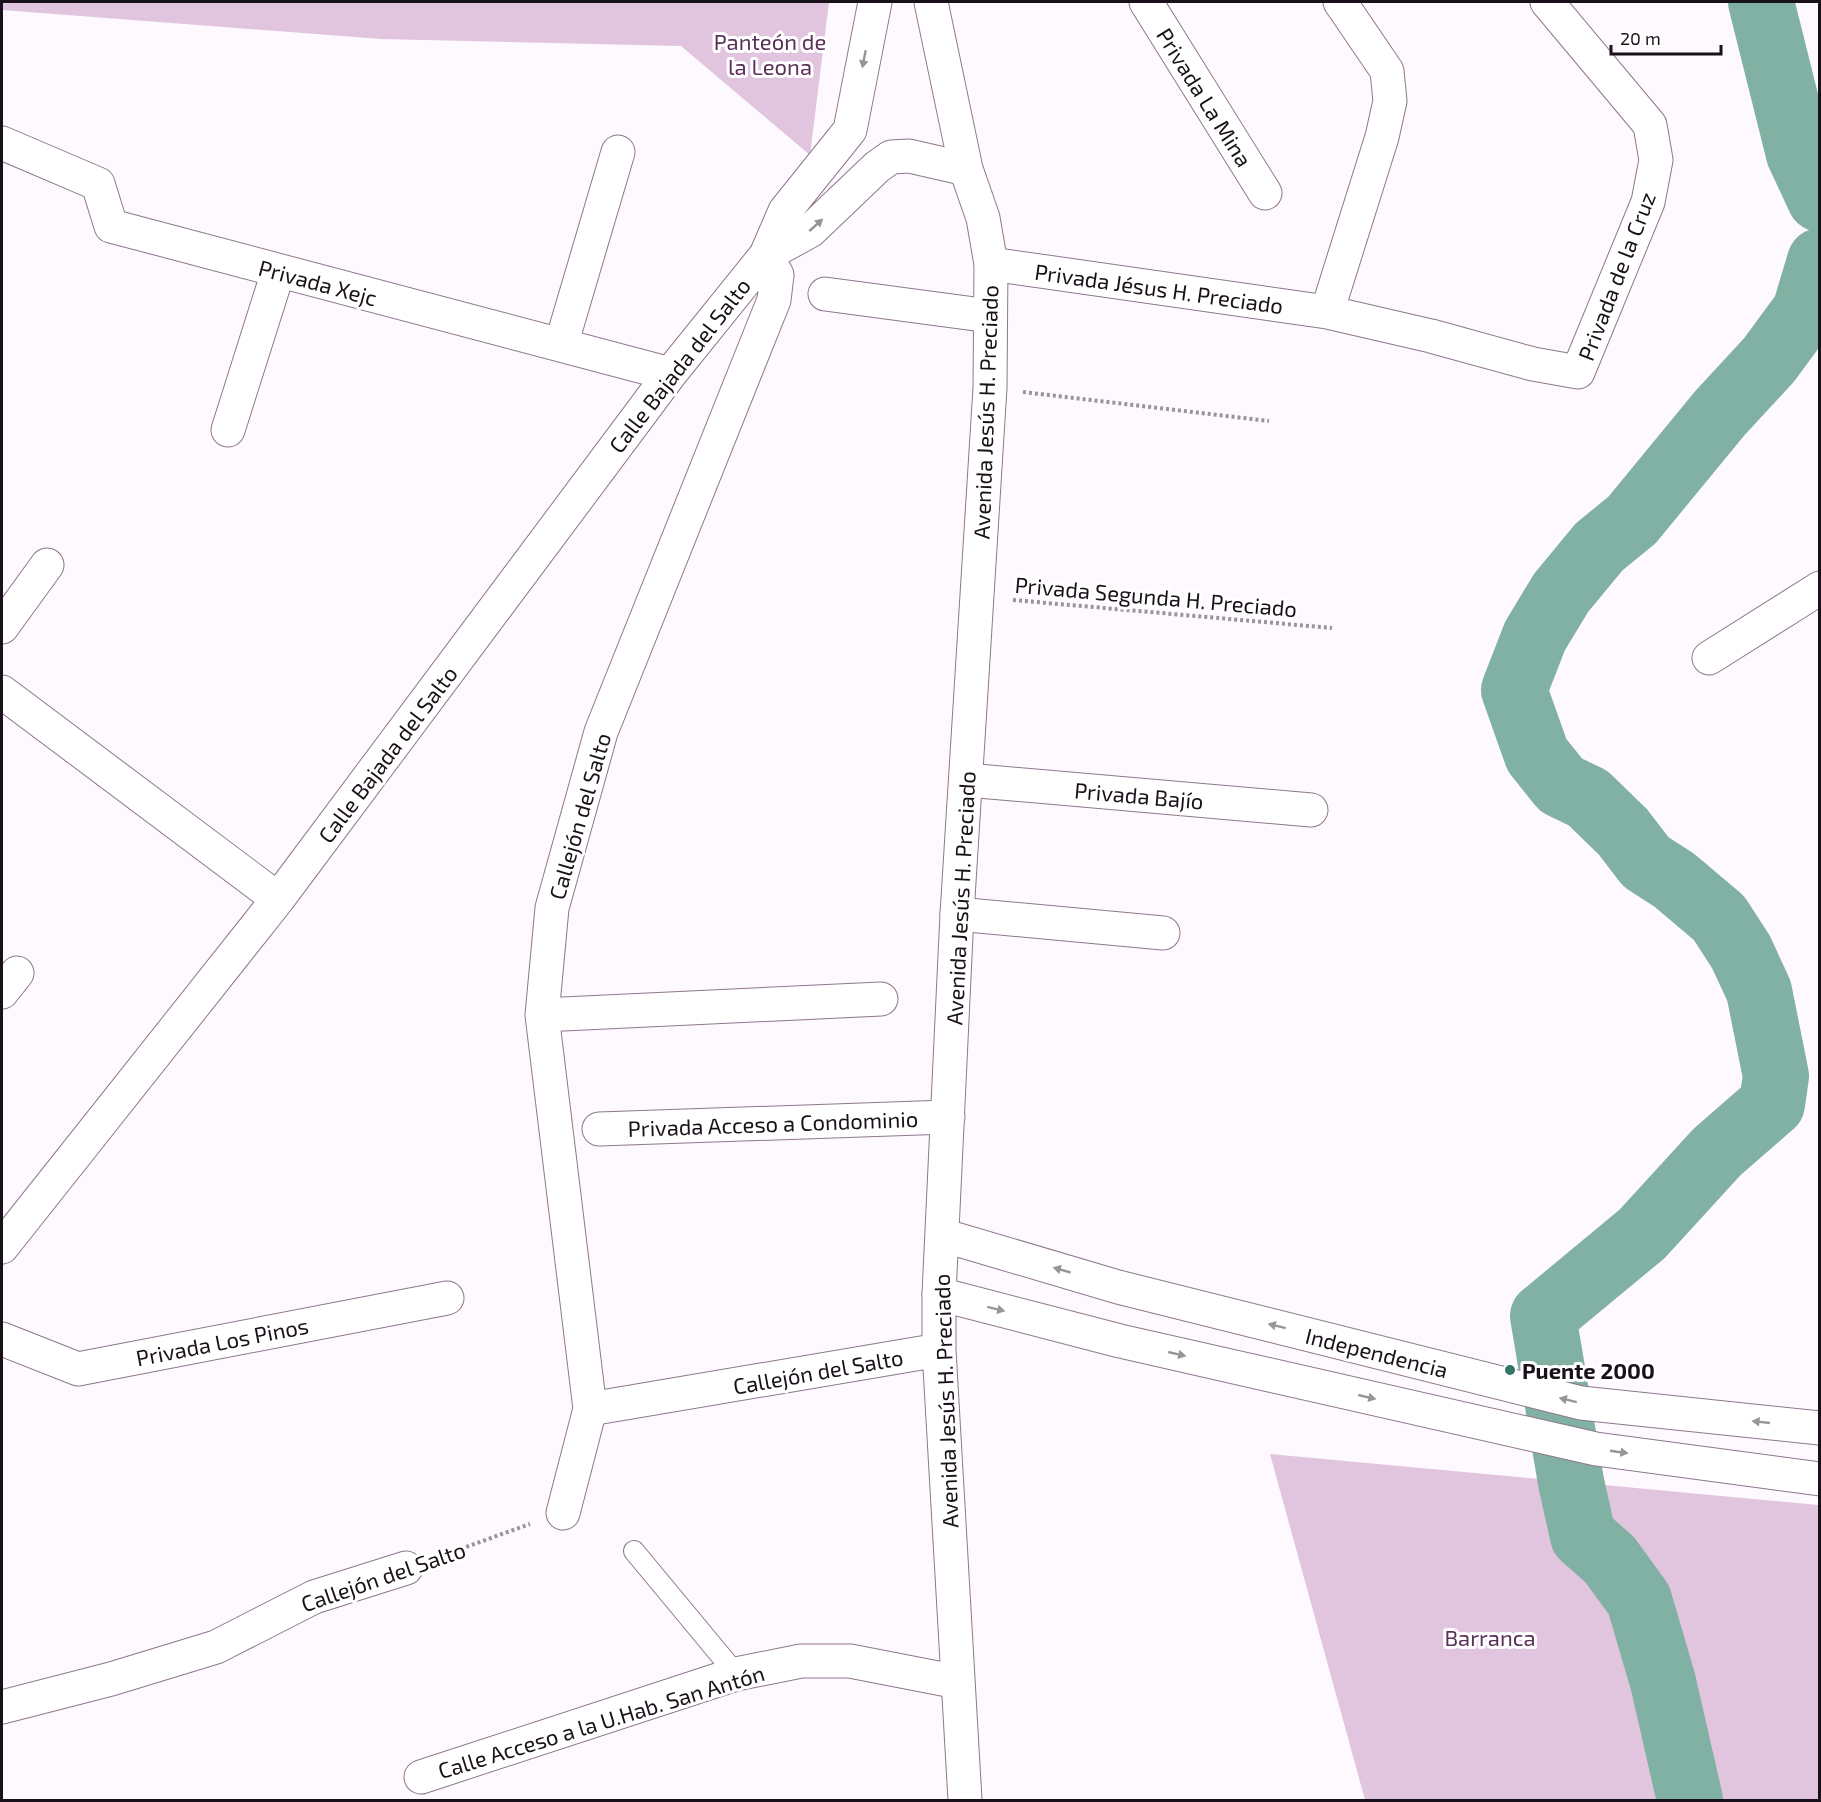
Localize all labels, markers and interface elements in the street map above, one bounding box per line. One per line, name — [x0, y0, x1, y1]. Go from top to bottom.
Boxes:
scale bar — [1611, 18, 1720, 56]
street label: Privada La Mina — [1152, 23, 1258, 171]
text: 20 m — [1620, 27, 1661, 49]
park label: Panteón de la Leona — [714, 28, 826, 79]
one-way arrow — [859, 50, 868, 69]
street label: Privada de la Cruz — [1572, 188, 1660, 364]
one-way arrow — [808, 218, 823, 232]
street label: Privada Xejc — [256, 254, 380, 311]
street label: Privada Jésus H. Preciado — [1033, 258, 1285, 318]
street label: Calle Bajada del Salto — [603, 273, 756, 458]
street label: Avenida Jesús H. Preciado — [968, 284, 1002, 540]
street label: Privada Segunda H. Preciado — [1014, 571, 1298, 621]
street label: Calle Bajada del Salto — [312, 661, 463, 848]
street label: Callejón del Salto — [543, 730, 616, 903]
street label: Avenida Jesús H. Preciado — [940, 770, 980, 1026]
street label: Privada Bajío — [1073, 776, 1205, 815]
street label: Privada Acceso a Condominio — [627, 1105, 919, 1141]
one-way arrow — [1053, 1265, 1071, 1274]
street label: Avenida Jesús H. Preciado — [928, 1273, 962, 1529]
one-way arrow — [987, 1305, 1005, 1314]
street label: Privada Los Pinos — [134, 1312, 310, 1370]
one-way arrow — [1268, 1321, 1286, 1331]
street label: Independencia — [1303, 1322, 1451, 1382]
street label: Callejón del Salto — [731, 1343, 905, 1400]
one-way arrow — [1168, 1350, 1187, 1359]
place label: Puente 2000 — [1522, 1357, 1655, 1383]
marker: Puente 2000 — [1503, 1363, 1517, 1377]
one-way arrow — [1358, 1393, 1377, 1402]
one-way arrow — [1559, 1394, 1577, 1404]
one-way arrow — [1752, 1417, 1771, 1427]
one-way arrow — [1610, 1447, 1629, 1457]
street label: Callejón del Salto — [297, 1536, 469, 1617]
park label: Barranca — [1444, 1624, 1536, 1650]
street label: Calle Acceso a la U.Hab. San Antón — [435, 1659, 767, 1783]

